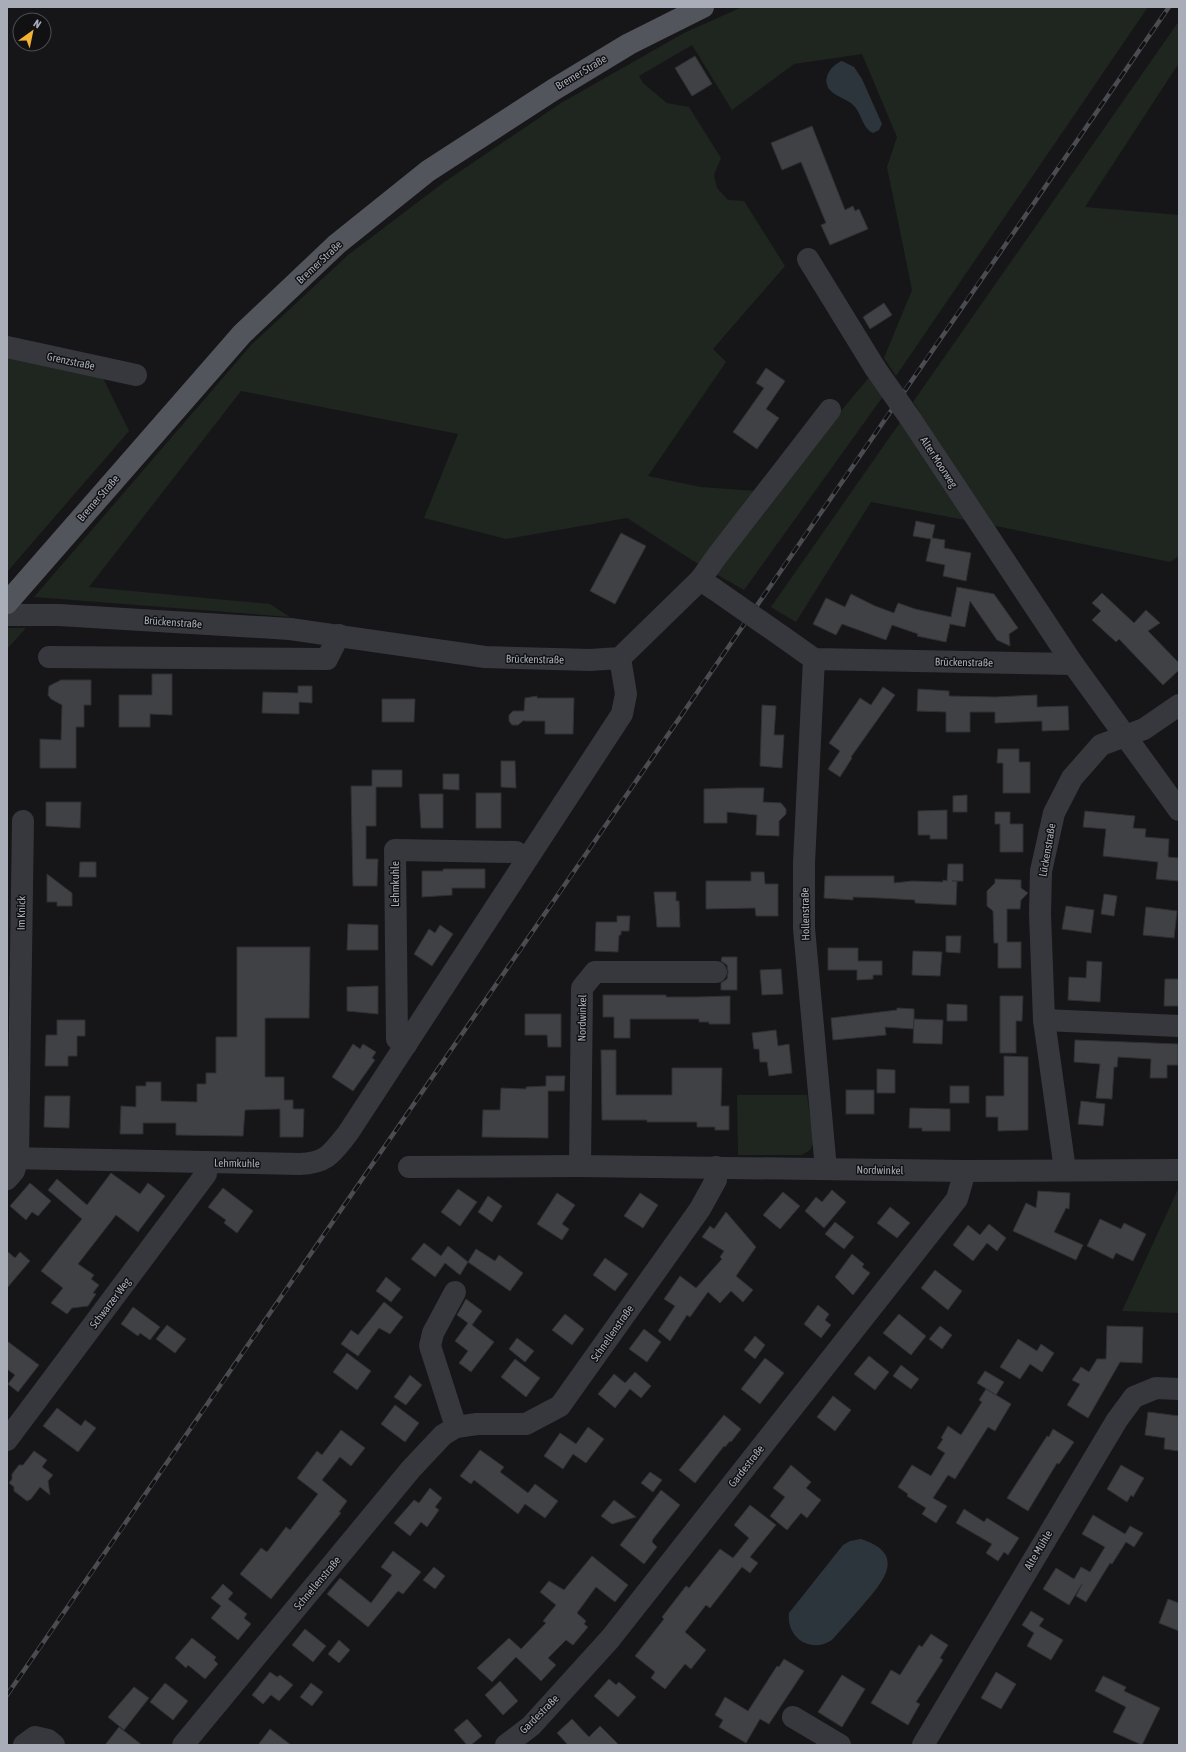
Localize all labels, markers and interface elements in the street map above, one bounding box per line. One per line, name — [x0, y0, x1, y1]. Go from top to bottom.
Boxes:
north arrow — [12, 12, 52, 52]
text: N — [31, 17, 43, 30]
street label: Bremer Straße — [553, 52, 609, 92]
street label: Bremer Straße — [294, 238, 344, 286]
street label: Grenzstraße — [46, 350, 96, 372]
street label: Alter Moorweg — [918, 434, 960, 490]
street label: Bremer Straße — [75, 472, 121, 524]
street label: Brückenstraße — [144, 614, 202, 630]
street label: Brückenstraße — [506, 652, 564, 666]
street label: Brückenstraße — [935, 655, 993, 669]
street label: Lückenstraße — [1036, 822, 1058, 878]
street label: Lehmkuhle — [389, 861, 401, 907]
street label: Hollenstraße — [799, 887, 811, 941]
street label: Im Knick — [15, 896, 27, 930]
street label: Nordwinkel — [576, 994, 588, 1042]
street label: Lehmkuhle — [214, 1157, 260, 1169]
street label: Nordwinkel — [856, 1164, 904, 1176]
street label: Schwarzer Weg — [87, 1275, 133, 1330]
street label: Schnellenstraße — [588, 1303, 636, 1363]
street label: Gardestraße — [726, 1443, 766, 1489]
street label: Alte Mühle — [1022, 1528, 1054, 1572]
street label: Schnellenstraße — [291, 1554, 343, 1612]
street label: Gardestraße — [517, 1692, 561, 1736]

